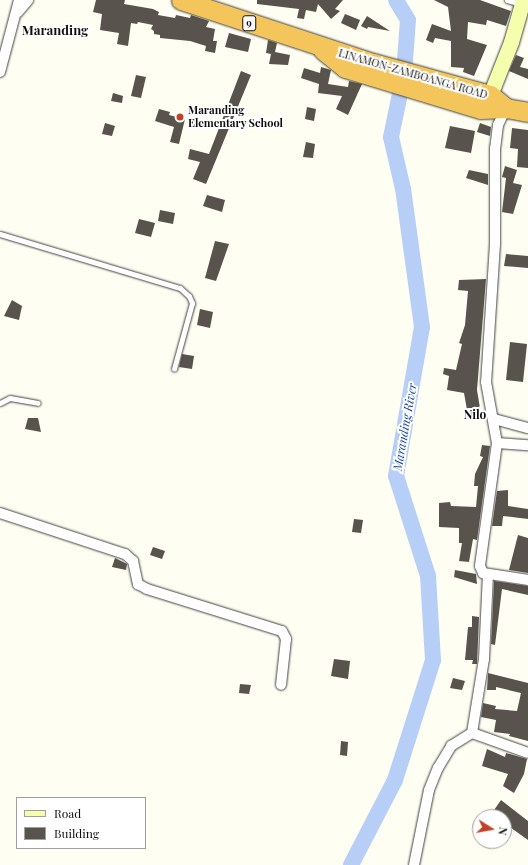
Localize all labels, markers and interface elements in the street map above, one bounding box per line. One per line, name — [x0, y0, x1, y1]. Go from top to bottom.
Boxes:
road number: 9 — [242, 15, 256, 31]
district label: Maranding — [22, 22, 88, 38]
street label: LINAMON-ZAMBOANGA ROAD — [337, 46, 489, 102]
place label: Maranding Elementary School — [188, 104, 283, 130]
marker: Maranding Elementary School — [175, 112, 185, 122]
water label: Maranding River — [390, 382, 420, 472]
district label: Nilo — [464, 408, 486, 422]
legend — [16, 797, 146, 849]
text: Road — [54, 805, 81, 821]
north arrow — [472, 809, 512, 849]
text: Building — [54, 825, 99, 841]
text: N — [495, 826, 511, 837]

